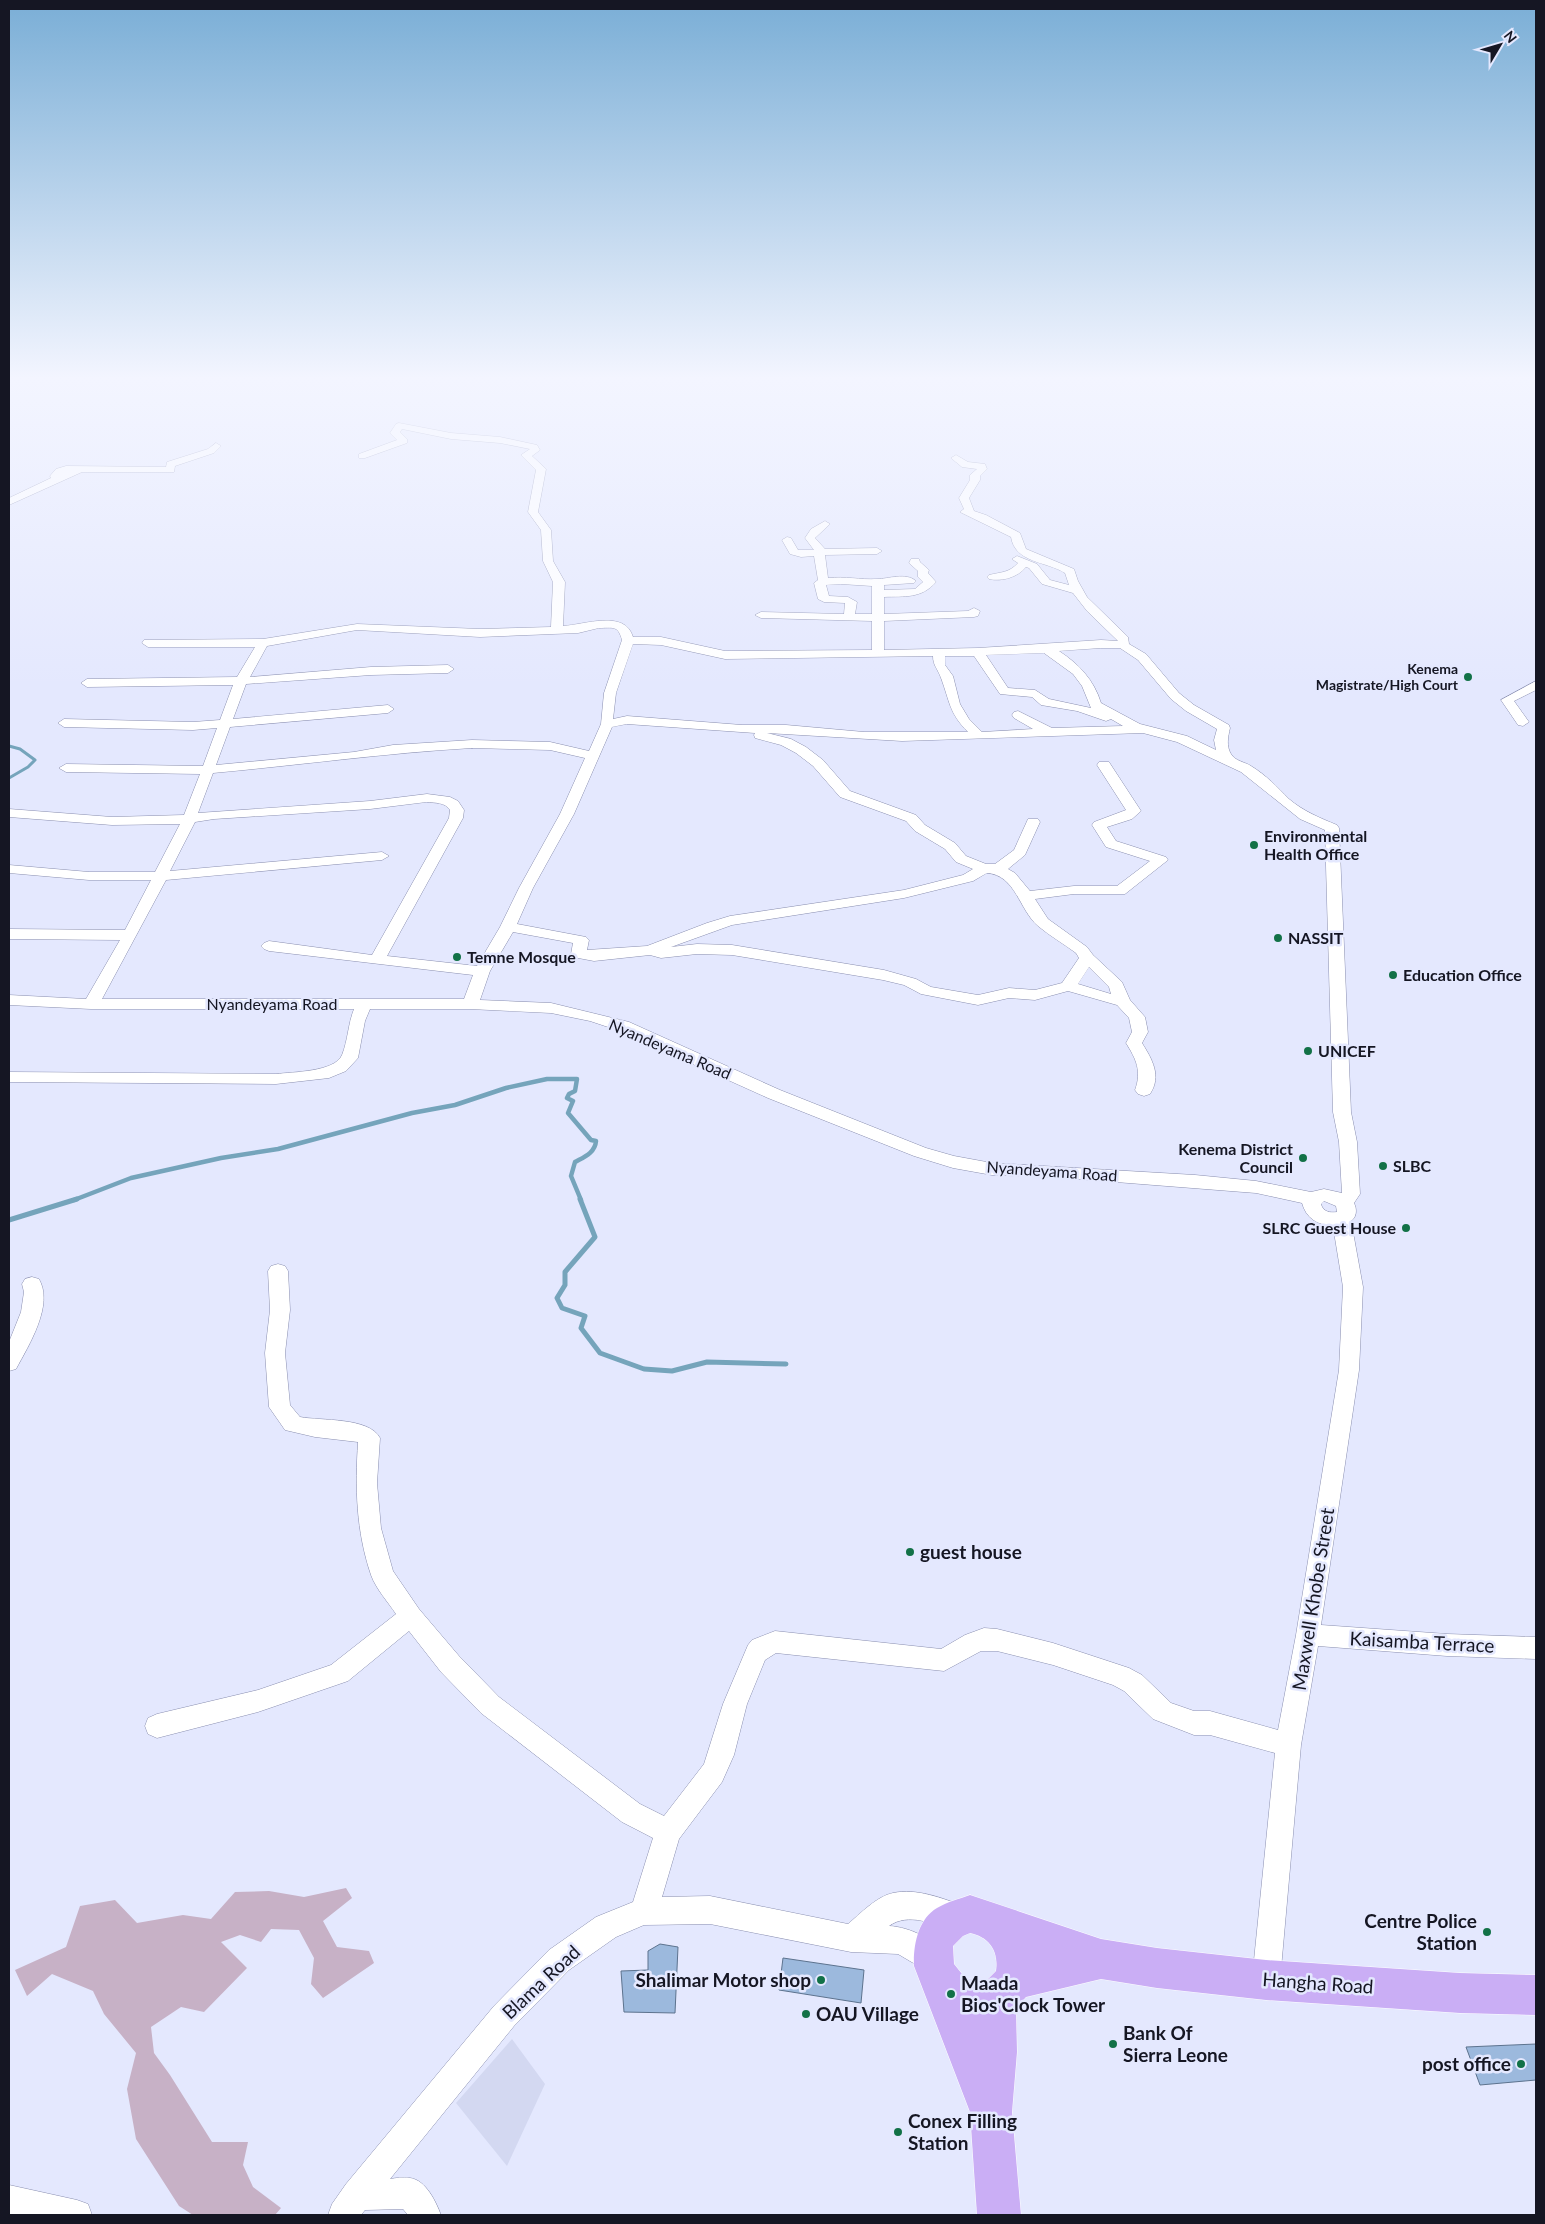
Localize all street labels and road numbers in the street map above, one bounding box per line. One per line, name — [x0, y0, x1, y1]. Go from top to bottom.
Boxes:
street label: Nyandeyama Road — [207, 994, 337, 1013]
street label: Nyandeyama Road — [606, 1014, 734, 1083]
street label: Nyandeyama Road — [986, 1156, 1118, 1185]
street label: Maxwell Khobe Street — [1287, 1506, 1338, 1692]
street label: Kaisamba Terrace — [1349, 1626, 1495, 1657]
street label: Blama Road — [497, 1940, 584, 2024]
street label: Hangha Road — [1262, 1967, 1374, 1998]

